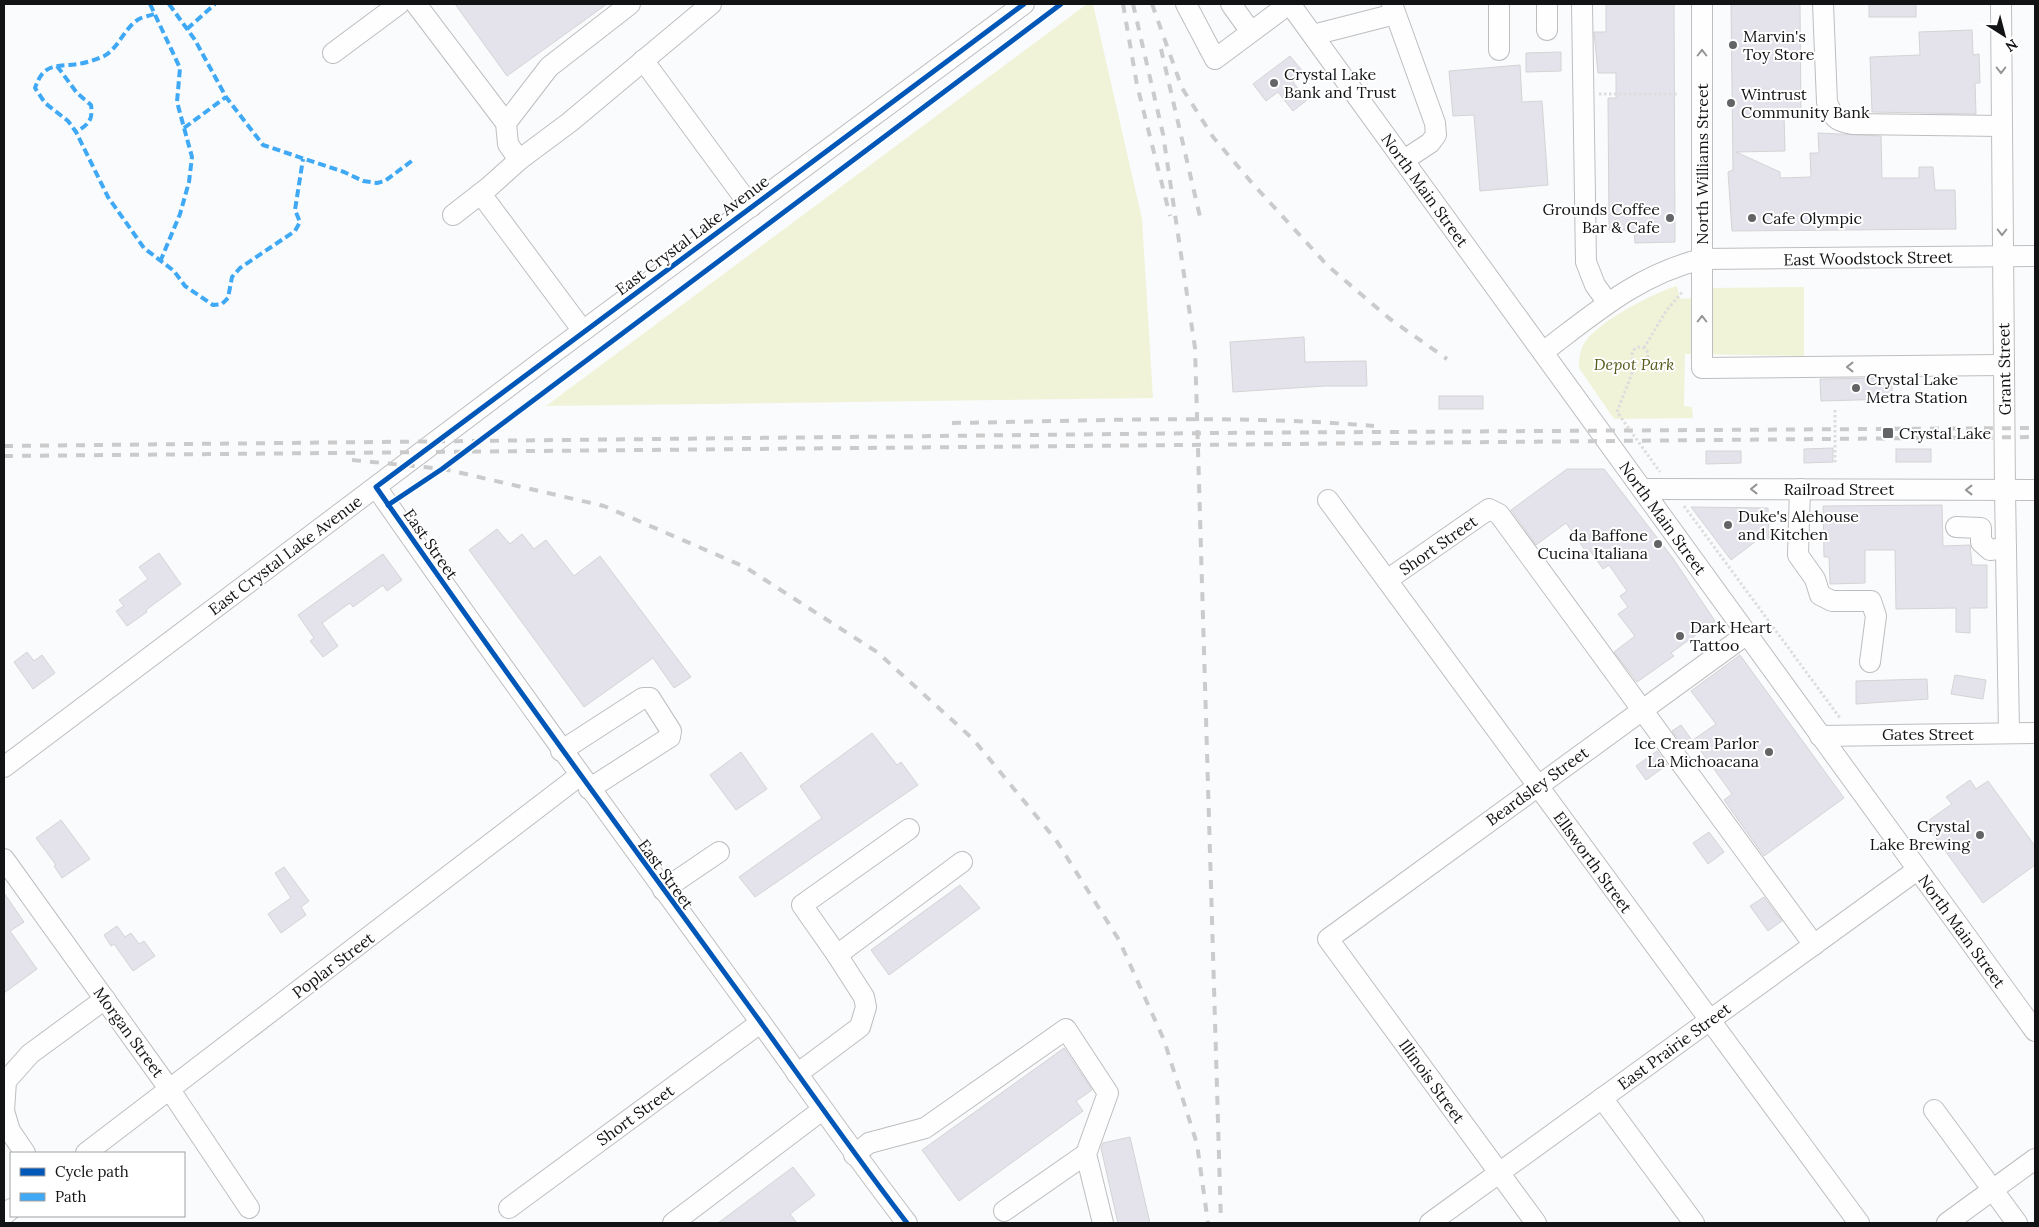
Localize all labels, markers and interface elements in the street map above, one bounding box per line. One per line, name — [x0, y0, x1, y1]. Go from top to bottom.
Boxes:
north arrow — [1979, 10, 2029, 60]
place label: Marvin's Toy Store — [1743, 26, 1815, 64]
text: N — [2002, 35, 2021, 56]
marker: Marvin's Toy Store — [1727, 39, 1739, 51]
one-way arrow — [1697, 49, 1707, 56]
place label: Crystal Lake Bank and Trust — [1284, 64, 1397, 102]
one-way arrow — [1996, 66, 2006, 74]
marker: Crystal Lake Bank and Trust — [1268, 77, 1280, 89]
street label: North Williams Street — [1692, 83, 1712, 245]
place label: Wintrust Community Bank — [1741, 84, 1870, 122]
marker: Wintrust Community Bank — [1725, 97, 1737, 109]
street label: North Main Street — [1377, 129, 1473, 251]
street label: East Crystal Lake Avenue — [611, 171, 773, 299]
place label: Grounds Coffee Bar & Cafe — [1543, 199, 1660, 237]
place label: Cafe Olympic — [1762, 208, 1862, 228]
marker: Grounds Coffee Bar & Cafe — [1664, 212, 1676, 224]
marker: Cafe Olympic — [1746, 212, 1758, 224]
one-way arrow — [1997, 229, 2007, 237]
street label: East Woodstock Street — [1783, 247, 1954, 269]
one-way arrow — [1697, 315, 1707, 322]
street label: Grant Street — [1993, 322, 2015, 415]
park label: Depot Park — [1594, 354, 1674, 374]
one-way arrow — [1845, 362, 1853, 372]
place label: Crystal Lake Metra Station — [1866, 369, 1968, 407]
marker: Crystal Lake Metra Station — [1850, 382, 1862, 394]
place label: Crystal Lake — [1899, 423, 1992, 443]
marker: Crystal Lake — [1881, 426, 1895, 440]
street label: North Main Street — [1615, 457, 1711, 579]
street label: Railroad Street — [1784, 479, 1895, 499]
one-way arrow — [1750, 484, 1758, 494]
one-way arrow — [1965, 485, 1972, 495]
street label: East Crystal Lake Avenue — [204, 491, 366, 619]
street label: East Street — [399, 505, 463, 584]
place label: Duke's Alehouse and Kitchen — [1738, 506, 1859, 544]
street label: Short Street — [1395, 510, 1482, 579]
marker: Duke's Alehouse and Kitchen — [1722, 519, 1734, 531]
place label: da Baffone Cucina Italiana — [1537, 525, 1648, 563]
marker: da Baffone Cucina Italiana — [1652, 538, 1664, 550]
place label: Dark Heart Tattoo — [1690, 617, 1773, 655]
marker: Dark Heart Tattoo — [1674, 630, 1686, 642]
street label: Gates Street — [1882, 724, 1975, 744]
place label: Ice Cream Parlor La Michoacana — [1634, 733, 1759, 771]
street label: Beardsley Street — [1482, 742, 1593, 830]
marker: Ice Cream Parlor La Michoacana — [1763, 746, 1775, 758]
street label: Ellsworth Street — [1550, 807, 1637, 917]
place label: Crystal Lake Brewing — [1870, 816, 1971, 854]
marker: Crystal Lake Brewing — [1974, 829, 1986, 841]
street label: East Street — [634, 835, 698, 913]
street label: North Main Street — [1914, 870, 2010, 992]
street label: Poplar Street — [288, 927, 379, 1002]
street label: Morgan Street — [89, 983, 169, 1082]
street label: East Prairie Street — [1614, 998, 1735, 1094]
street label: Illinois Street — [1395, 1035, 1470, 1128]
street label: Short Street — [592, 1080, 678, 1150]
legend — [10, 1152, 185, 1217]
text: Cycle path — [55, 1162, 129, 1181]
text: Path — [55, 1187, 86, 1206]

